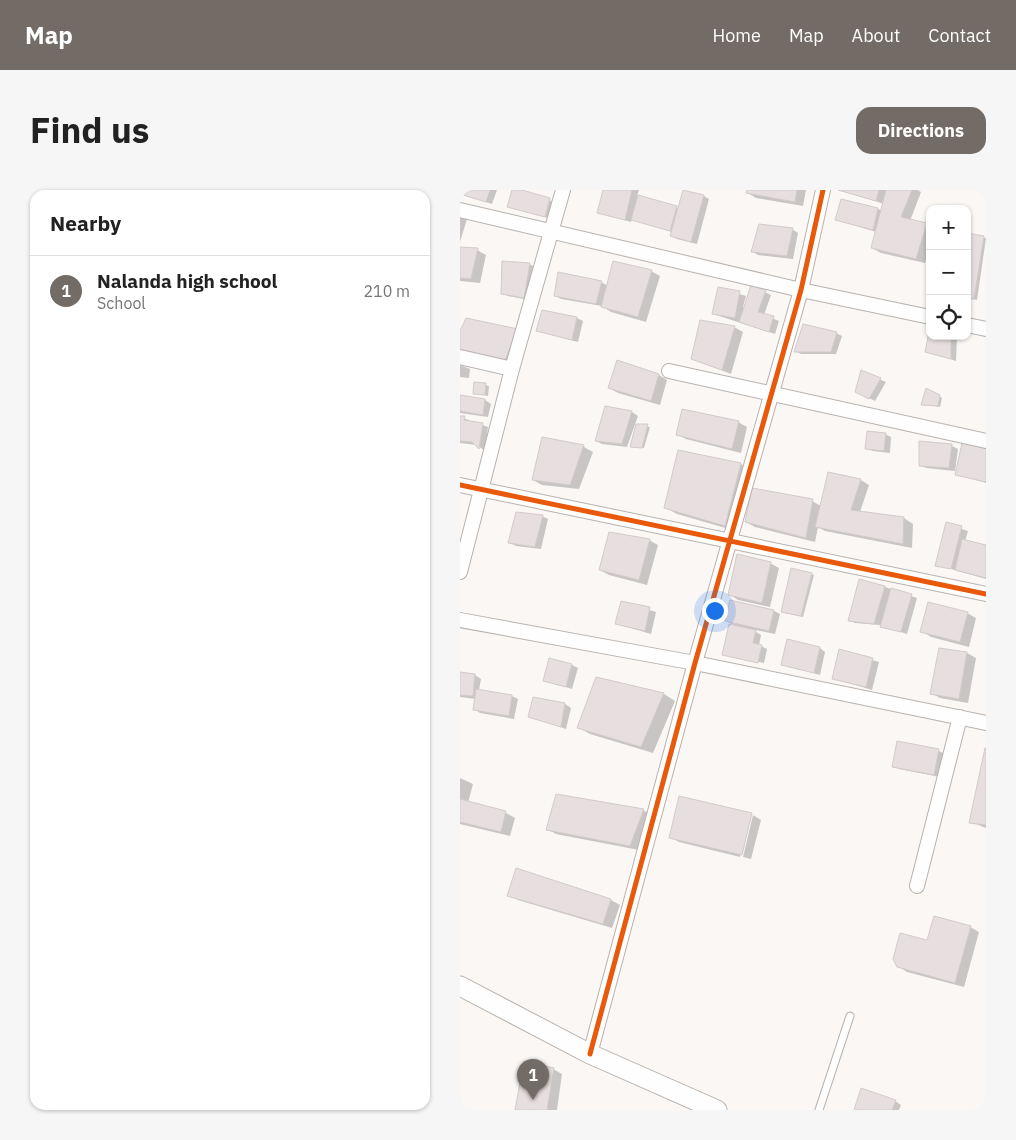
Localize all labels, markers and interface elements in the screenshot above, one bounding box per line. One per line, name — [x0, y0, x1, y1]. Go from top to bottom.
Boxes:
text: Map — [25, 19, 73, 51]
text: Home — [713, 24, 761, 47]
text: Map — [789, 24, 824, 47]
text: About — [852, 24, 900, 47]
text: Contact — [928, 24, 991, 47]
text: Find us — [30, 107, 149, 153]
button: Directions — [856, 107, 986, 154]
map controls — [926, 205, 971, 340]
button: + — [926, 205, 971, 250]
text: Nearby — [50, 209, 121, 237]
button: − — [926, 250, 971, 295]
text: Nalanda high school — [97, 269, 277, 293]
text: 1 — [61, 281, 71, 301]
text: 210 m — [363, 281, 410, 301]
text: School — [97, 293, 146, 313]
button: locate — [926, 295, 971, 340]
your location — [702, 598, 728, 624]
pin: 1 — [517, 1059, 549, 1100]

